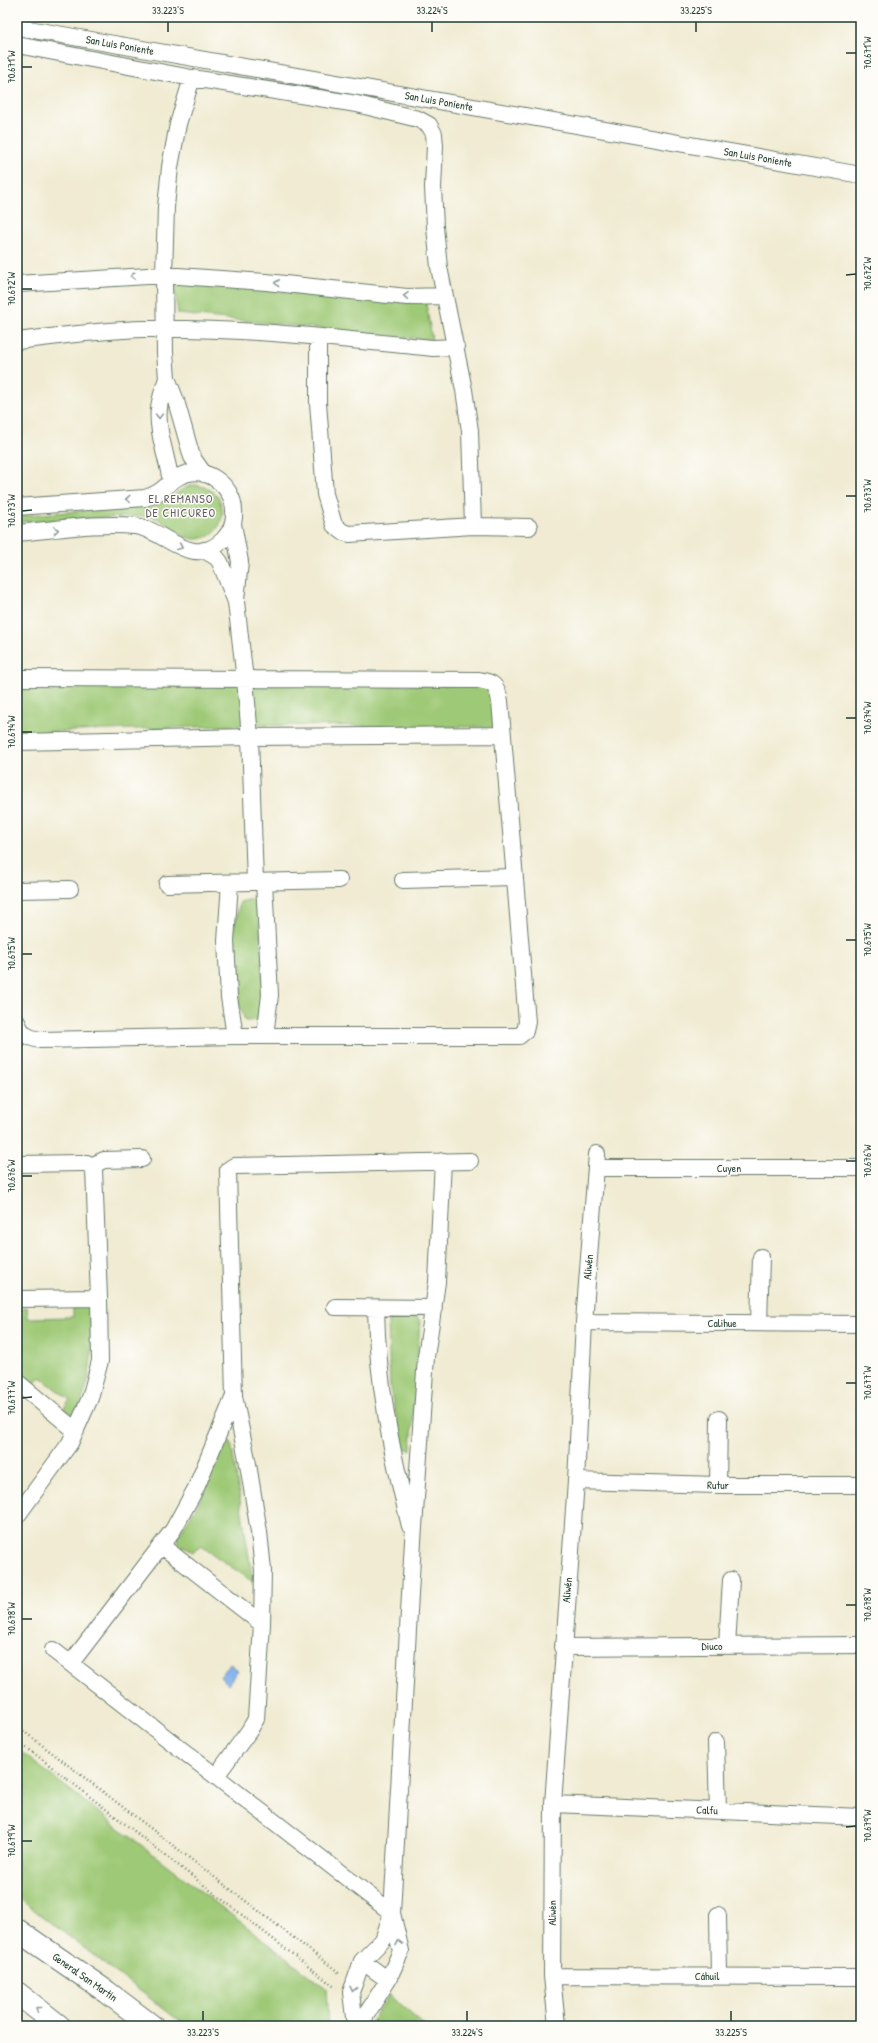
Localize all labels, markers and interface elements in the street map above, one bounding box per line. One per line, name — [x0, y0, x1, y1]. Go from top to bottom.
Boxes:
text: 33.223°S — [152, 4, 184, 17]
text: 33.224°S — [416, 4, 448, 17]
text: 33.225°S — [680, 4, 712, 17]
street label: San Luis Poniente — [85, 32, 156, 58]
text: 70.671°W — [861, 36, 874, 69]
text: 70.671°W — [5, 50, 18, 83]
street label: San Luis Poniente — [404, 88, 475, 114]
street label: San Luis Poniente — [723, 144, 794, 170]
text: 70.672°W — [861, 256, 874, 291]
text: 70.672°W — [5, 271, 18, 306]
one-way arrow — [130, 272, 136, 280]
one-way arrow — [274, 278, 280, 287]
one-way arrow — [403, 292, 409, 301]
one-way arrow — [155, 413, 163, 419]
text: 70.673°W — [861, 478, 874, 513]
district label: EL REMANSO DE CHICUREO — [146, 490, 216, 521]
text: 70.673°W — [5, 493, 18, 528]
one-way arrow — [125, 495, 131, 503]
one-way arrow — [53, 525, 59, 534]
one-way arrow — [177, 543, 184, 551]
text: 70.674°W — [861, 701, 874, 734]
text: 70.674°W — [5, 715, 18, 748]
text: 70.675°W — [861, 923, 874, 957]
text: 70.675°W — [5, 937, 18, 971]
text: 70.676°W — [861, 1144, 874, 1177]
text: 70.676°W — [5, 1159, 18, 1192]
street label: Cuyen — [717, 1161, 741, 1175]
street label: Aliwén — [580, 1254, 596, 1280]
street label: Calihue — [707, 1316, 737, 1330]
text: 70.677°W — [861, 1365, 874, 1400]
text: 70.677°W — [5, 1380, 18, 1415]
street label: Rutur — [707, 1478, 730, 1492]
street label: Aliwén — [559, 1577, 575, 1603]
text: 70.678°W — [861, 1588, 874, 1622]
text: 70.678°W — [5, 1602, 18, 1636]
street label: Diuco — [702, 1639, 723, 1653]
street label: Calfu — [696, 1803, 719, 1817]
text: 70.679°W — [861, 1809, 874, 1842]
text: 70.679°W — [5, 1824, 18, 1857]
street label: Aliwén — [545, 1900, 559, 1926]
one-way arrow — [396, 1940, 404, 1946]
street label: General San Martín — [50, 1949, 120, 2005]
street label: Cáhuil — [695, 1969, 719, 1983]
one-way arrow — [349, 1985, 358, 1992]
one-way arrow — [36, 2007, 43, 2014]
text: 33.223°S — [187, 2026, 219, 2039]
text: 33.224°S — [451, 2026, 483, 2039]
text: 33.225°S — [715, 2026, 747, 2039]

